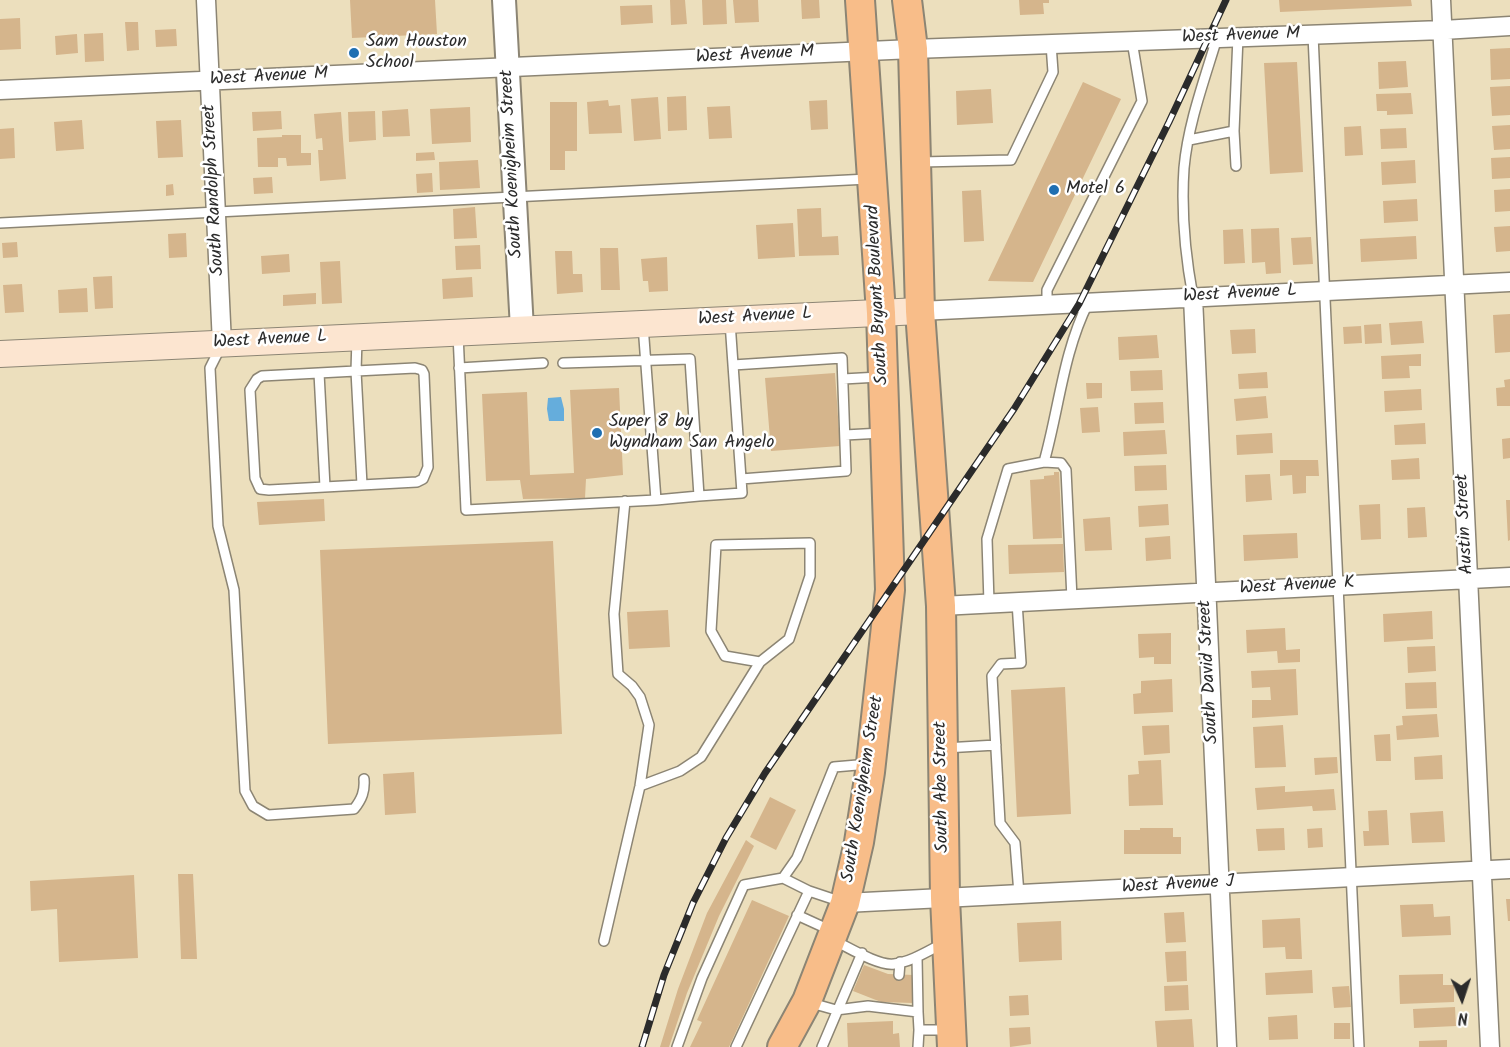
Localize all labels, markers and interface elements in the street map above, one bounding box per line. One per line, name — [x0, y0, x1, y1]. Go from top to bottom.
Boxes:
street label: West Avenue M — [1181, 24, 1301, 50]
place label: Sam Houston School — [366, 32, 467, 74]
street label: West Avenue M — [695, 42, 815, 70]
marker: Sam Houston School — [347, 46, 361, 60]
street label: West Avenue M — [209, 64, 329, 92]
street label: South Koenigheim Street — [497, 69, 529, 259]
street label: South Randolph Street — [200, 104, 230, 276]
place label: Motel 6 — [1066, 179, 1125, 201]
marker: Motel 6 — [1047, 183, 1061, 197]
street label: South Bryant Boulevard — [864, 205, 894, 385]
street label: West Avenue L — [1182, 281, 1298, 309]
street label: West Avenue L — [697, 304, 813, 332]
street label: West Avenue L — [212, 327, 328, 355]
place label: Super 8 by Wyndham San Angelo — [609, 412, 774, 454]
marker: Super 8 by Wyndham San Angelo — [590, 426, 604, 440]
street label: Austin Street — [1453, 473, 1479, 575]
street label: West Avenue K — [1239, 573, 1355, 601]
street label: South David Street — [1195, 600, 1225, 744]
street label: South Koenigheim Street — [839, 694, 889, 884]
street label: South Abe Street — [931, 721, 955, 853]
street label: West Avenue J — [1121, 872, 1235, 900]
north arrow — [1432, 969, 1492, 1029]
text: N — [1457, 1005, 1469, 1030]

